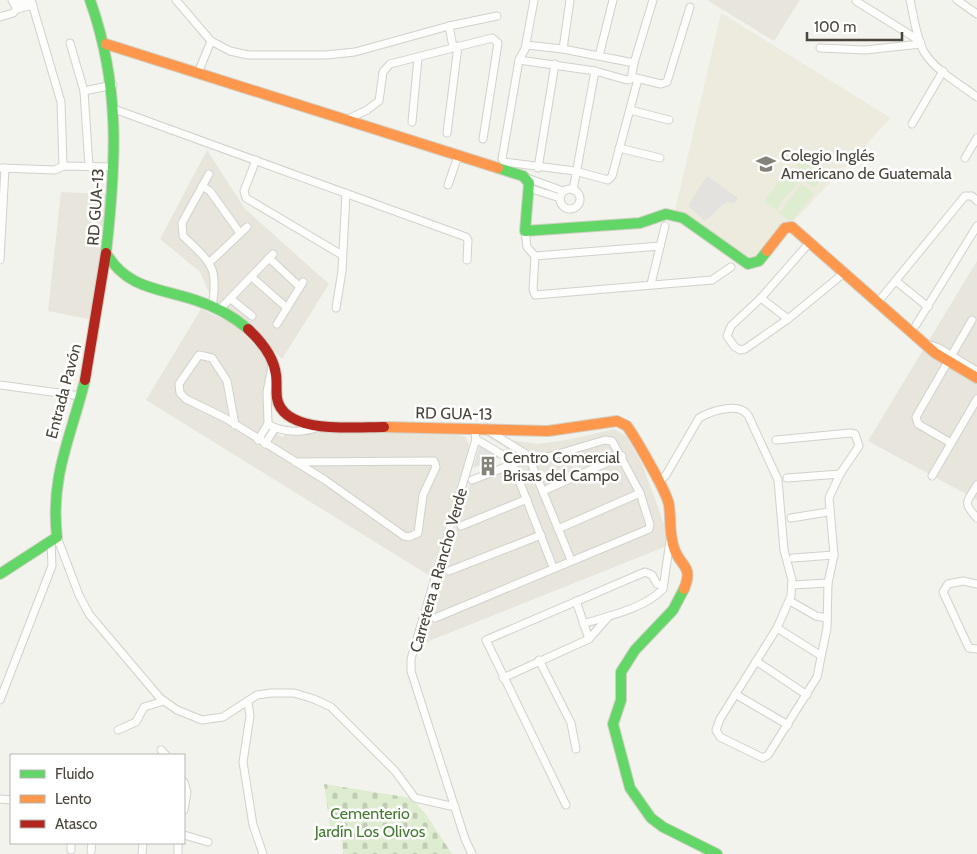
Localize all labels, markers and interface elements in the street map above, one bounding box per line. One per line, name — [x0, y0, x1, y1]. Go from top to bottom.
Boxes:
scale bar — [807, 10, 902, 42]
text: 100 m — [814, 18, 856, 36]
place label: Colegio Inglés Americano de Guatemala — [781, 146, 952, 183]
school or university icon: Colegio Inglés Americano de Guatemala — [755, 153, 777, 175]
street label: RD GUA-13 — [83, 168, 108, 246]
street label: Entrada Pavón — [42, 342, 85, 441]
street label: RD GUA-13 — [415, 403, 493, 424]
place label: Centro Comercial Brisas del Campo — [503, 448, 620, 485]
building icon: Centro Comercial Brisas del Campo — [477, 455, 499, 477]
street label: Carretera a Rancho Verde — [406, 486, 471, 655]
legend — [10, 754, 185, 844]
text: Fluido — [55, 765, 94, 783]
text: Lento — [55, 790, 92, 808]
park label: Cementerio Jardín Los Olivos — [314, 804, 426, 841]
text: Atasco — [55, 815, 97, 833]

